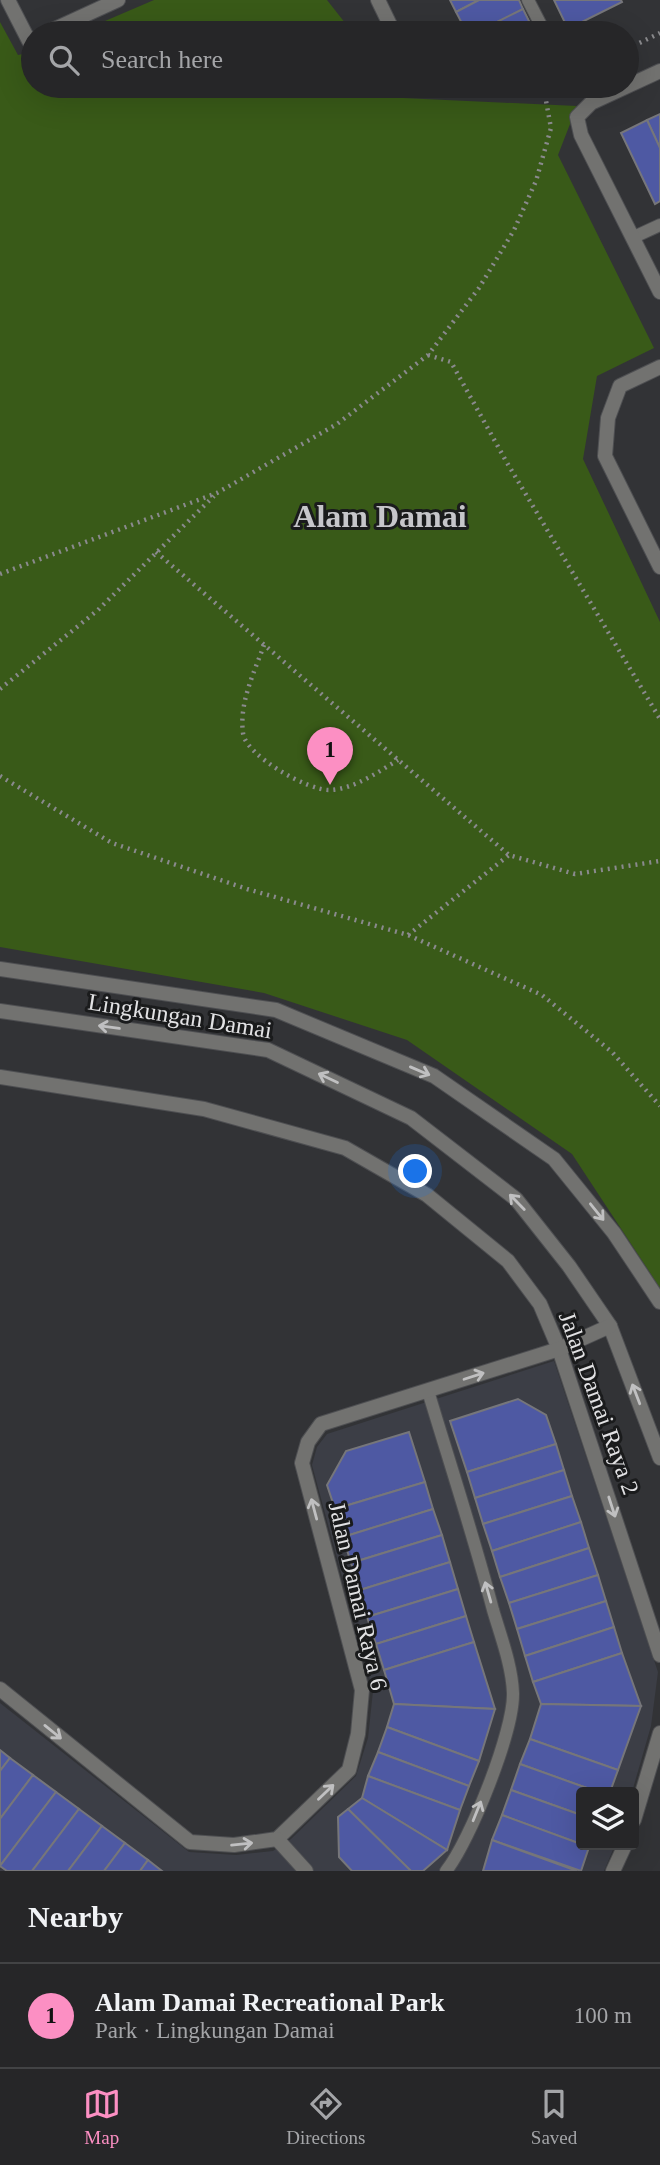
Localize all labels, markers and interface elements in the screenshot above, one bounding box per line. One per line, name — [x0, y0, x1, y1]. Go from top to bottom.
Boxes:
search box — [21, 21, 639, 98]
icon: search — [45, 41, 83, 79]
text: Search here — [101, 45, 223, 74]
district label: Alam Damai — [293, 498, 467, 534]
pin: 1 — [307, 727, 353, 785]
street label: Lingkungan Damai — [86, 989, 274, 1043]
one-way arrow — [98, 1020, 121, 1033]
one-way arrow — [409, 1065, 431, 1078]
one-way arrow — [318, 1071, 339, 1084]
your location — [398, 1154, 432, 1188]
one-way arrow — [509, 1194, 526, 1211]
one-way arrow — [589, 1202, 604, 1220]
street label: Jalan Damai Raya 2 — [554, 1308, 644, 1498]
one-way arrow — [463, 1369, 485, 1381]
one-way arrow — [628, 1383, 641, 1405]
one-way arrow — [607, 1495, 619, 1517]
one-way arrow — [307, 1498, 320, 1520]
street label: Jalan Damai Raya 6 — [324, 1499, 392, 1693]
one-way arrow — [481, 1581, 494, 1603]
one-way arrow — [44, 1724, 62, 1739]
one-way arrow — [317, 1784, 334, 1801]
map controls — [576, 1787, 639, 1850]
button: layers — [576, 1787, 639, 1850]
one-way arrow — [471, 1800, 484, 1822]
one-way arrow — [230, 1837, 252, 1850]
text: Nearby — [28, 1900, 123, 1933]
text: Alam Damai Recreational Park — [95, 1988, 445, 2017]
text: 1 — [45, 2003, 57, 2028]
text: 100 m — [574, 2003, 632, 2028]
text: Park · Lingkungan Damai — [95, 2018, 335, 2043]
tab: Map — [83, 2085, 121, 2149]
tab: Directions — [286, 2085, 365, 2149]
tab: Saved — [531, 2085, 577, 2149]

